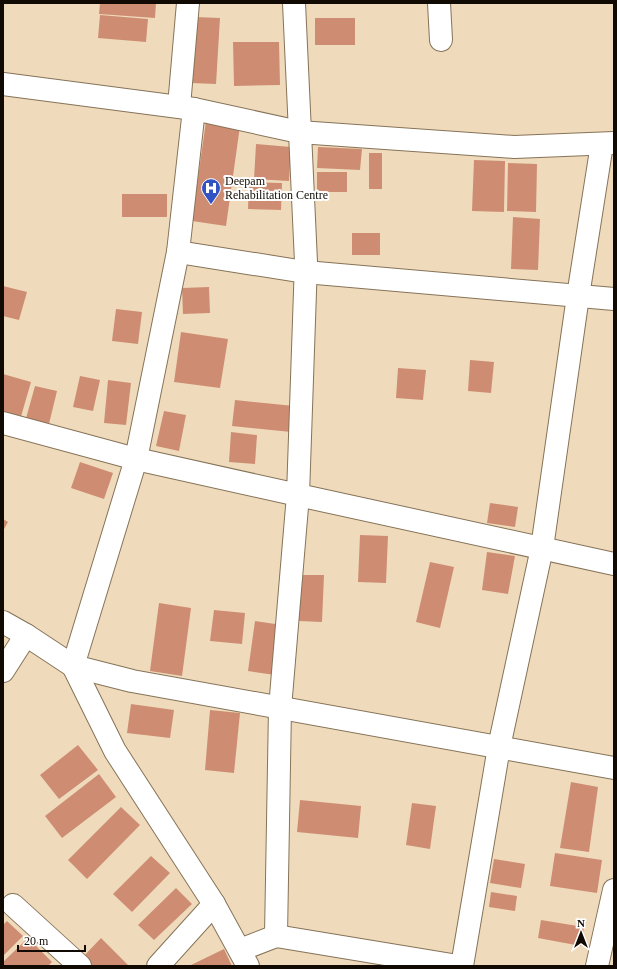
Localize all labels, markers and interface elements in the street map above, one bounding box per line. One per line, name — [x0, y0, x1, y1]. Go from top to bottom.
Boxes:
place label: Deepam Rehabilitation Centre — [225, 174, 328, 202]
hospital icon: Deepam Rehabilitation Centre — [200, 177, 222, 205]
north arrow — [561, 913, 601, 953]
text: N — [577, 917, 585, 929]
scale bar — [18, 927, 85, 953]
text: 20 m — [24, 934, 49, 948]

